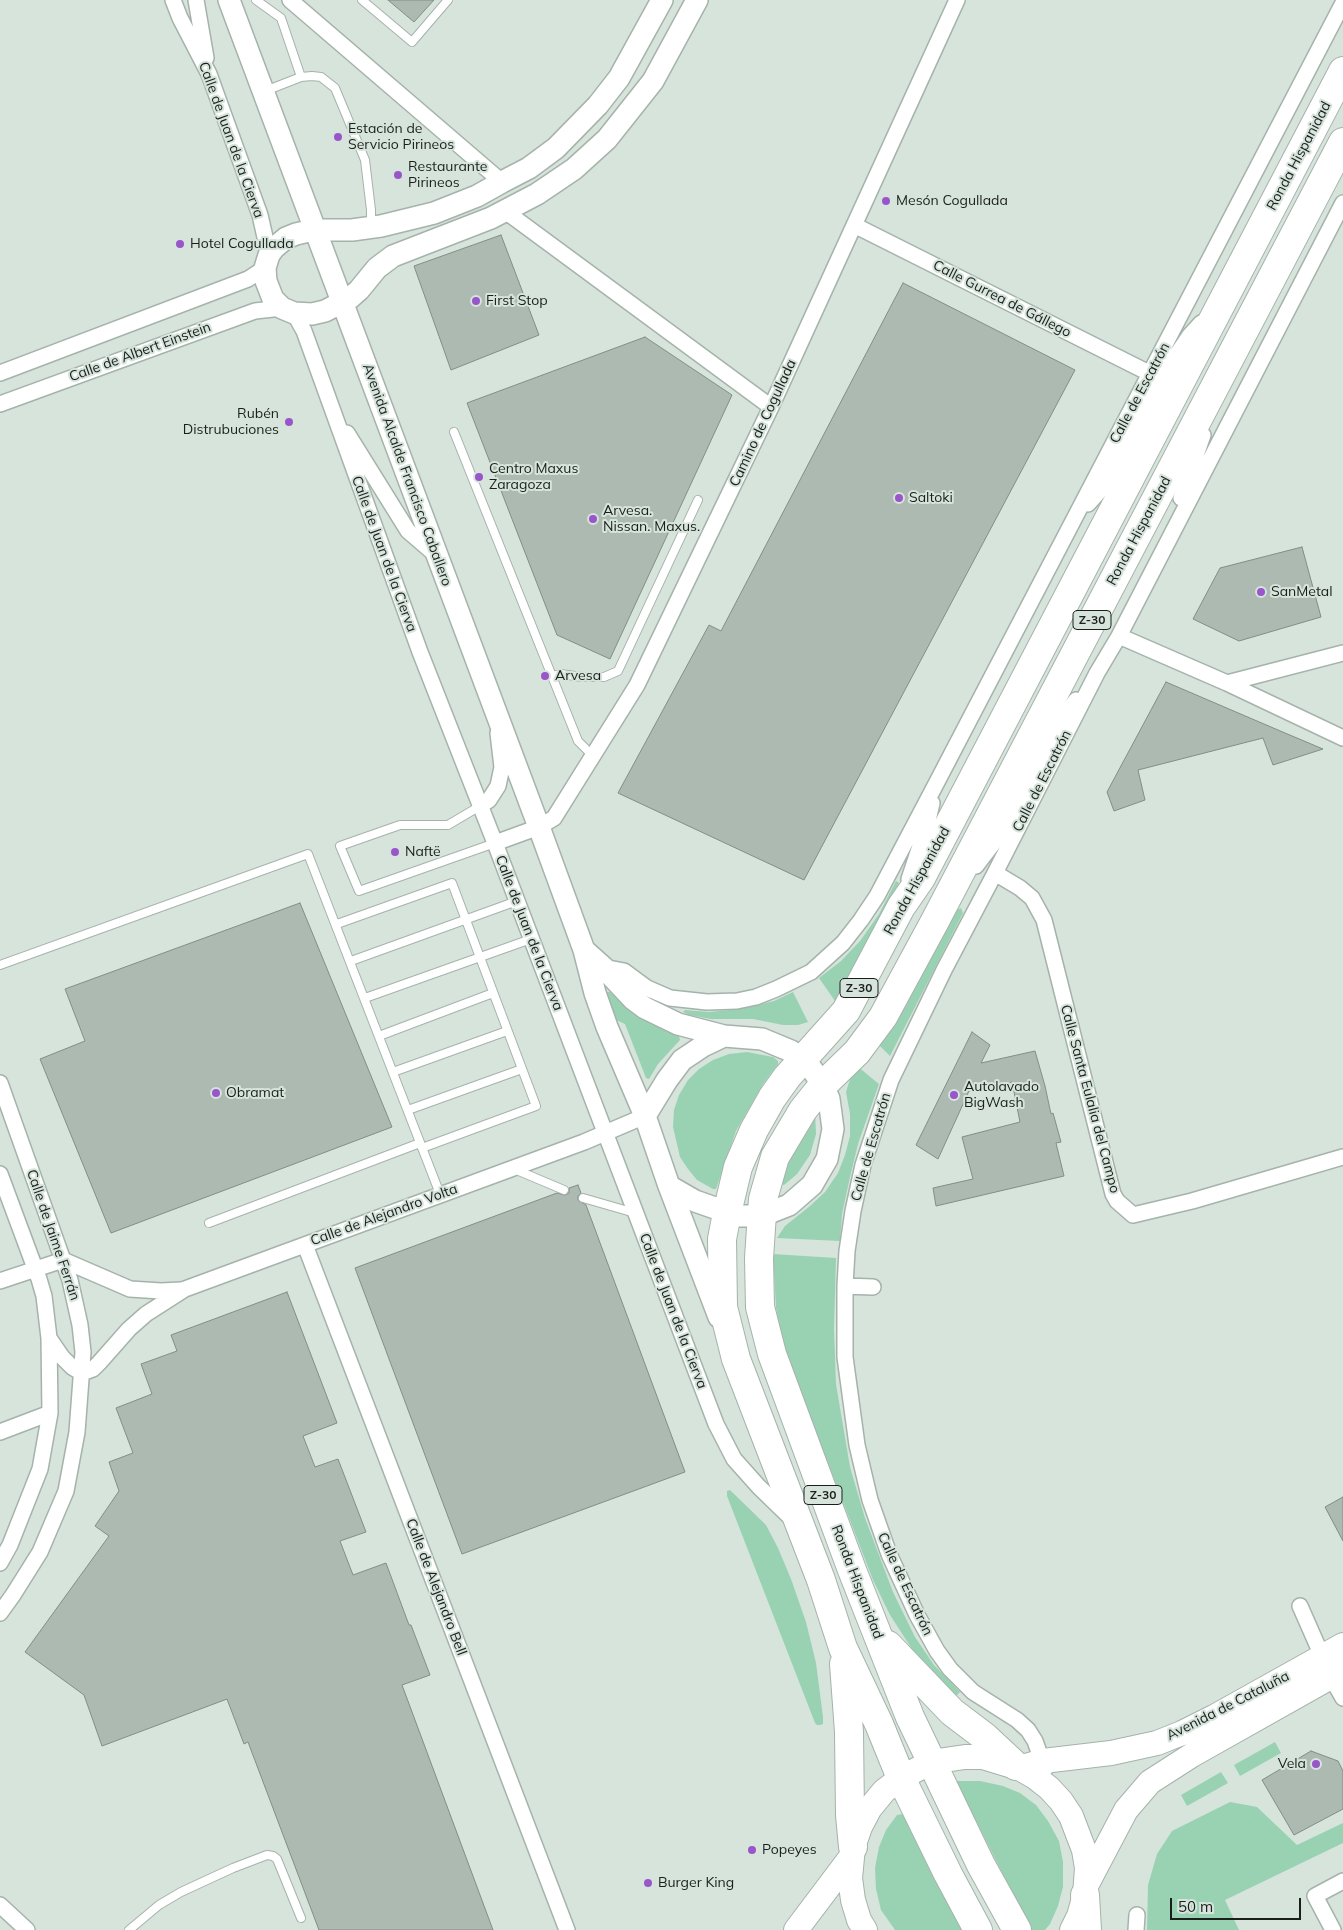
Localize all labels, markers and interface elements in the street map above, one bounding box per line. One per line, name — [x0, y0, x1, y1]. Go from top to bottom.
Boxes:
street label: Calle de Juan de la Cierva — [195, 60, 267, 220]
street label: Ronda Hispanidad — [1263, 99, 1335, 213]
place label: Estación de Servicio Pirineos — [348, 121, 454, 154]
marker: Estación de Servicio Pirineos — [332, 131, 344, 143]
place label: Restaurante Pirineos — [408, 159, 487, 192]
marker: Restaurante Pirineos — [392, 169, 404, 181]
place label: Mesón Cogullada — [896, 193, 1008, 209]
marker: Mesón Cogullada — [880, 195, 892, 207]
place label: Hotel Cogullada — [190, 236, 294, 252]
marker: Hotel Cogullada — [174, 238, 186, 250]
street label: Calle Gurrea de Gállego — [930, 257, 1074, 341]
place label: First Stop — [486, 293, 548, 309]
marker: First Stop — [470, 295, 482, 307]
street label: Calle de Albert Einstein — [67, 319, 213, 385]
street label: Calle de Escatrón — [1106, 340, 1174, 446]
street label: Camino de Cogullada — [726, 357, 800, 489]
street label: Avenida Alcalde Francisco Caballero — [359, 361, 455, 589]
place label: Rubén Distrubuciones — [183, 406, 279, 438]
marker: Rubén Distrubuciones — [283, 416, 295, 428]
place label: Centro Maxus Zaragoza — [489, 461, 578, 494]
marker: Centro Maxus Zaragoza — [473, 471, 485, 483]
street label: Calle de Juan de la Cierva — [348, 474, 420, 634]
street label: Ronda Hispanidad — [1103, 474, 1175, 588]
place label: Saltoki — [909, 490, 953, 506]
marker: Saltoki — [893, 492, 905, 504]
place label: Arvesa. Nissan. Maxus. — [603, 503, 700, 536]
marker: Arvesa. Nissan. Maxus. — [587, 513, 599, 525]
place label: SanMetal — [1271, 584, 1333, 600]
marker: SanMetal — [1255, 586, 1267, 598]
road number: Z-30 — [1073, 610, 1111, 630]
place label: Arvesa — [555, 668, 601, 684]
marker: Arvesa — [539, 670, 551, 682]
street label: Calle de Escatrón — [1009, 727, 1075, 835]
street label: Ronda Hispanidad — [880, 824, 954, 938]
place label: Naftë — [405, 844, 441, 860]
marker: Naftë — [389, 846, 401, 858]
street label: Calle de Juan de la Cierva — [492, 853, 566, 1013]
road number: Z-30 — [840, 978, 878, 998]
street label: Calle Santa Eulalia del Campo — [1057, 1003, 1123, 1195]
place label: Autolavado BigWash — [964, 1079, 1039, 1112]
place label: Obramat — [226, 1085, 284, 1101]
marker: Obramat — [210, 1087, 222, 1099]
marker: Autolavado BigWash — [948, 1089, 960, 1101]
street label: Calle de Escatrón — [848, 1091, 894, 1203]
street label: Calle de Jaime Ferrán — [23, 1167, 83, 1303]
street label: Calle de Alejandro Volta — [308, 1181, 460, 1249]
street label: Calle de Juan de la Cierva — [636, 1231, 710, 1391]
road number: Z-30 — [804, 1486, 842, 1504]
street label: Calle de Alejandro Bell — [402, 1516, 470, 1658]
street label: Ronda Hispanidad — [828, 1523, 886, 1641]
street label: Calle de Escatrón — [874, 1530, 936, 1638]
street label: Avenida de Cataluña — [1164, 1668, 1292, 1744]
place label: Vela — [1278, 1756, 1306, 1772]
marker: Vela — [1310, 1758, 1322, 1770]
place label: Popeyes — [762, 1842, 817, 1858]
marker: Popeyes — [746, 1844, 758, 1856]
place label: Burger King — [658, 1875, 734, 1891]
marker: Burger King — [642, 1877, 654, 1889]
scale bar — [1173, 1888, 1304, 1920]
text: 50 m — [1178, 1897, 1213, 1916]

